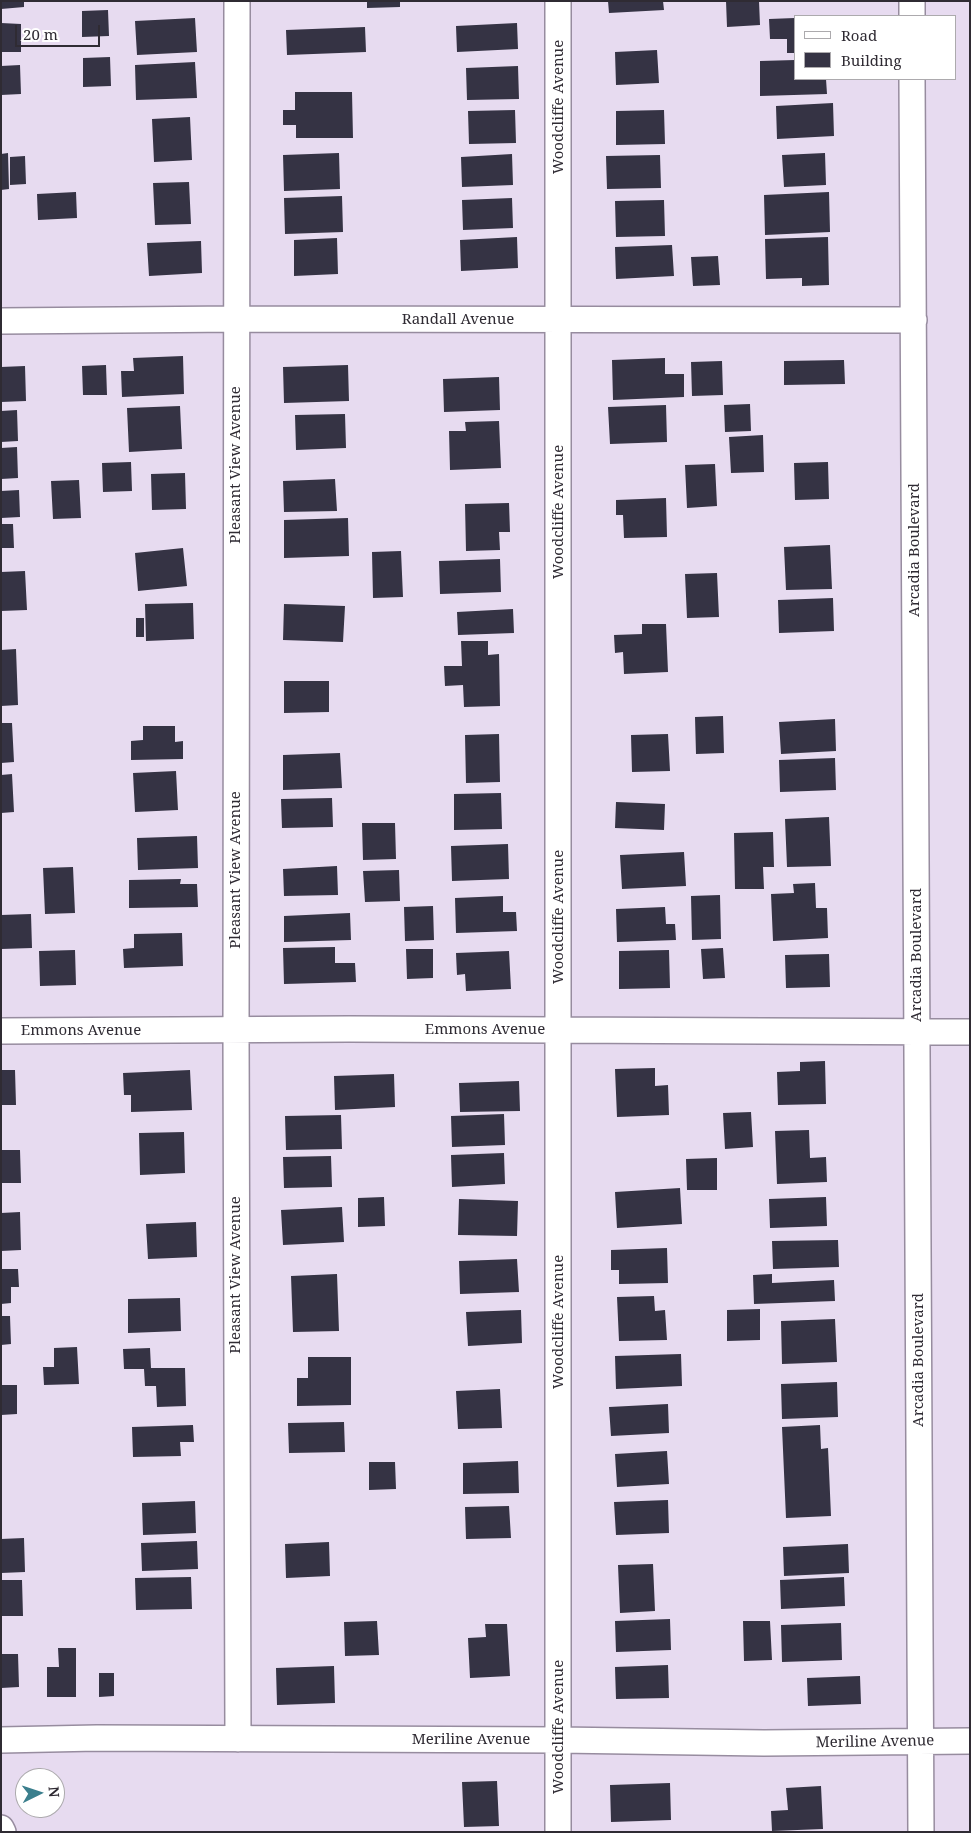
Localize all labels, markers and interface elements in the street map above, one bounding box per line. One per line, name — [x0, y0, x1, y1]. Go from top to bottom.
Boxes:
scale bar — [18, 15, 102, 47]
legend — [794, 15, 956, 80]
text: 20 m — [23, 24, 58, 44]
text: Road — [841, 25, 877, 45]
street label: Woodcliffe Avenue — [550, 40, 568, 174]
text: Building — [841, 50, 902, 70]
street label: Randall Avenue — [402, 311, 514, 329]
street label: Pleasant View Avenue — [227, 386, 245, 544]
street label: Woodcliffe Avenue — [550, 445, 568, 579]
street label: Arcadia Boulevard — [906, 483, 924, 617]
street label: Pleasant View Avenue — [227, 791, 245, 949]
street label: Woodcliffe Avenue — [550, 850, 568, 984]
street label: Arcadia Boulevard — [908, 888, 926, 1022]
street label: Emmons Avenue — [425, 1021, 545, 1039]
street label: Emmons Avenue — [21, 1022, 141, 1040]
street label: Pleasant View Avenue — [227, 1196, 245, 1354]
street label: Woodcliffe Avenue — [550, 1255, 568, 1389]
street label: Arcadia Boulevard — [910, 1293, 928, 1427]
street label: Woodcliffe Avenue — [550, 1660, 568, 1794]
street label: Meriline Avenue — [412, 1731, 530, 1749]
street label: Meriline Avenue — [816, 1732, 934, 1752]
north arrow — [15, 1768, 65, 1818]
text: N — [45, 1786, 64, 1798]

